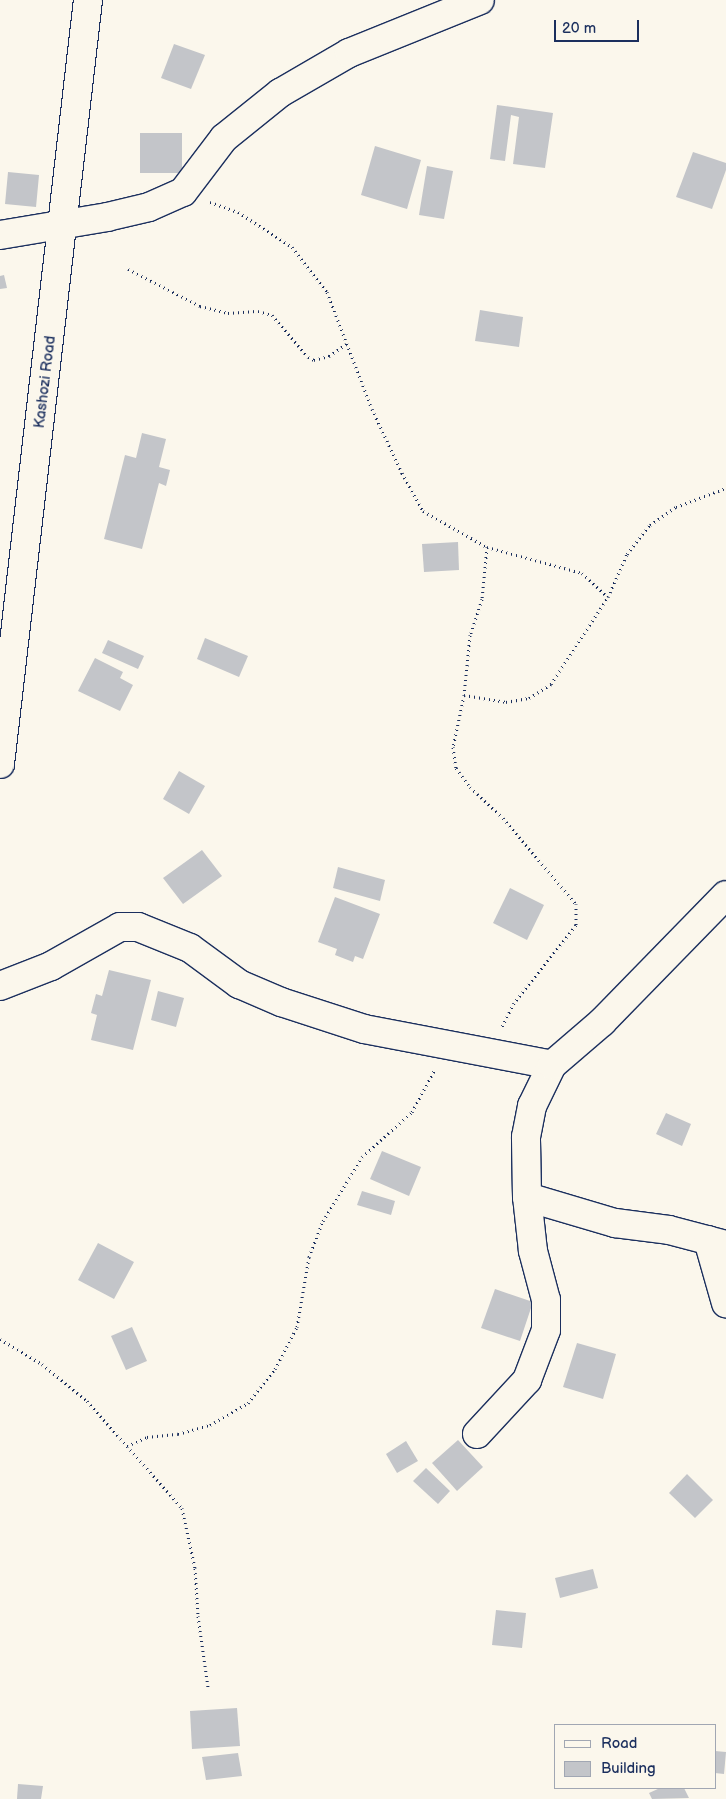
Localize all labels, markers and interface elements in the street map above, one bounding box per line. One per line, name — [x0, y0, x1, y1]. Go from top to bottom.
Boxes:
scale bar — [556, 10, 641, 42]
text: 20 m — [562, 19, 596, 38]
street label: Kashozi Road — [30, 335, 60, 429]
legend — [554, 1724, 716, 1789]
text: Road — [601, 1734, 637, 1753]
text: Building — [601, 1759, 656, 1778]

